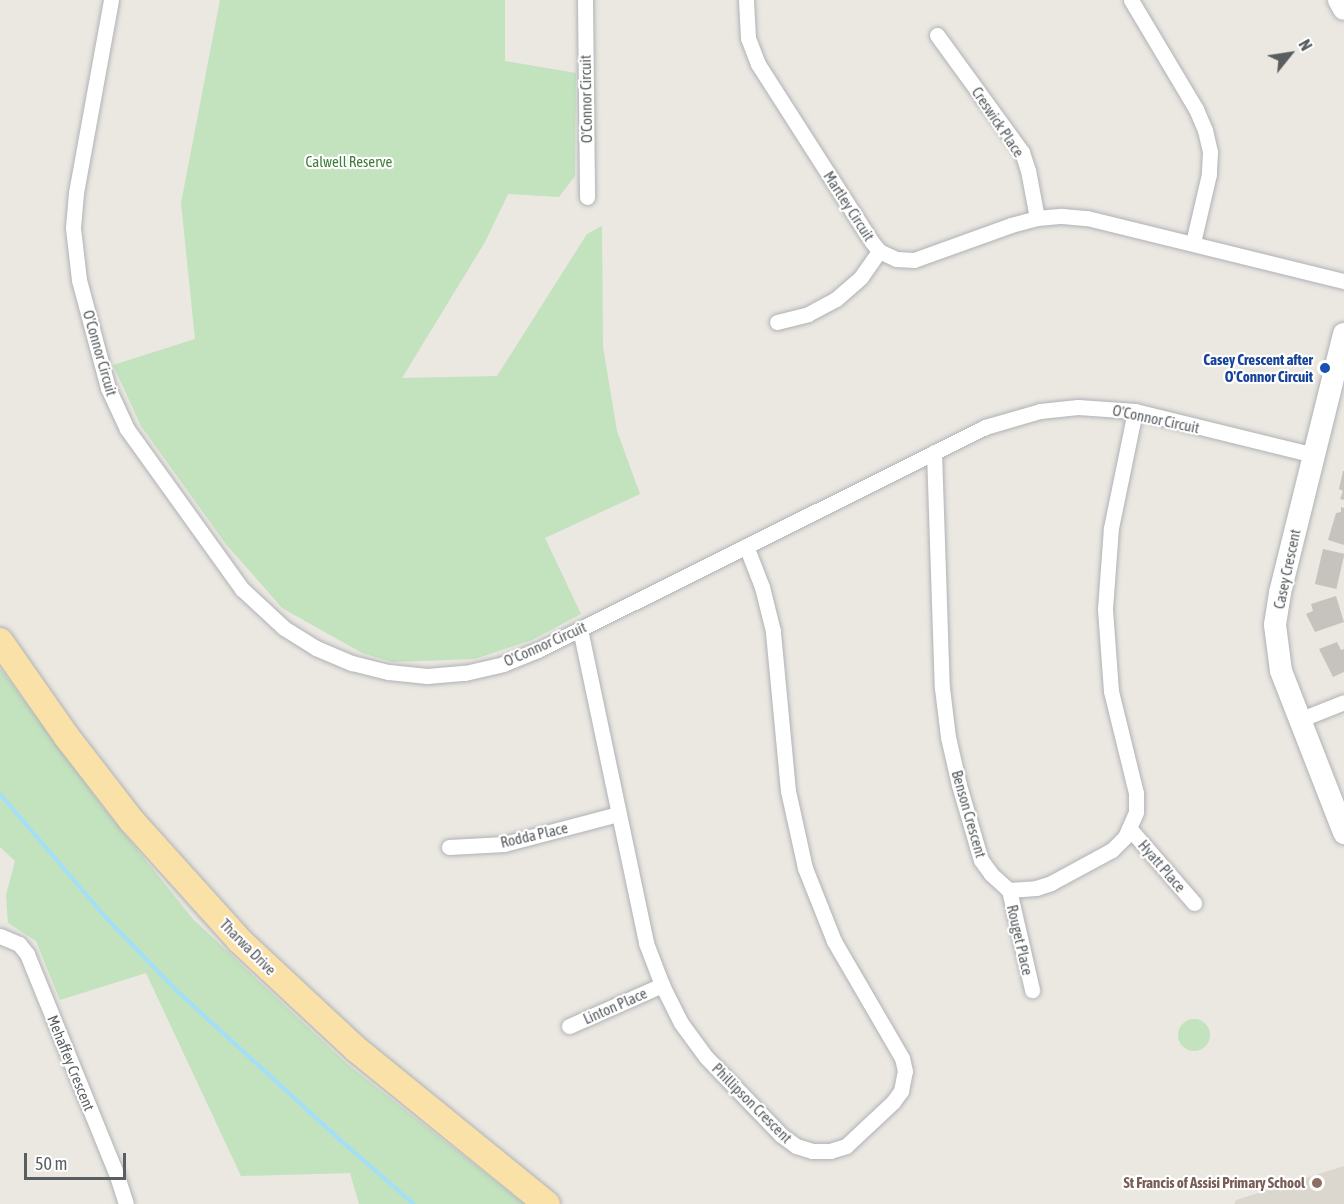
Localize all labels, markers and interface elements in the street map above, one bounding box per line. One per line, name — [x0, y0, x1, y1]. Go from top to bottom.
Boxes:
north arrow — [1260, 24, 1320, 84]
text: N — [1295, 36, 1316, 54]
street label: O'Connor Circuit — [576, 55, 596, 143]
street label: Creswick Place — [968, 84, 1028, 160]
park label: Calwell Reserve — [306, 153, 392, 171]
street label: Martley Circuit — [820, 168, 878, 244]
street label: O'Connor Circuit — [79, 308, 121, 398]
place label: Casey Crescent after O'Connor Circuit — [1203, 350, 1313, 385]
marker: Casey Crescent after O'Connor Circuit — [1318, 361, 1332, 375]
street label: O'Connor Circuit — [1111, 401, 1201, 437]
street label: Casey Crescent — [1270, 527, 1304, 611]
street label: O'Connor Circuit — [501, 618, 589, 670]
street label: Benson Crescent — [948, 768, 990, 860]
street label: Rodda Place — [499, 819, 569, 851]
street label: Hyatt Place — [1135, 836, 1189, 896]
street label: Rouget Place — [1003, 903, 1037, 977]
street label: Tharwa Drive — [216, 915, 280, 979]
street label: Linton Place — [580, 984, 650, 1028]
street label: Mehaffey Crescent — [44, 1013, 98, 1113]
street label: Phillipson Crescent — [708, 1059, 796, 1147]
scale bar — [27, 1141, 129, 1179]
text: 50 m — [35, 1153, 67, 1174]
place label: St Francis of Assisi Primary School — [1124, 1174, 1305, 1192]
marker: St Francis of Assisi Primary School — [1310, 1176, 1324, 1190]

